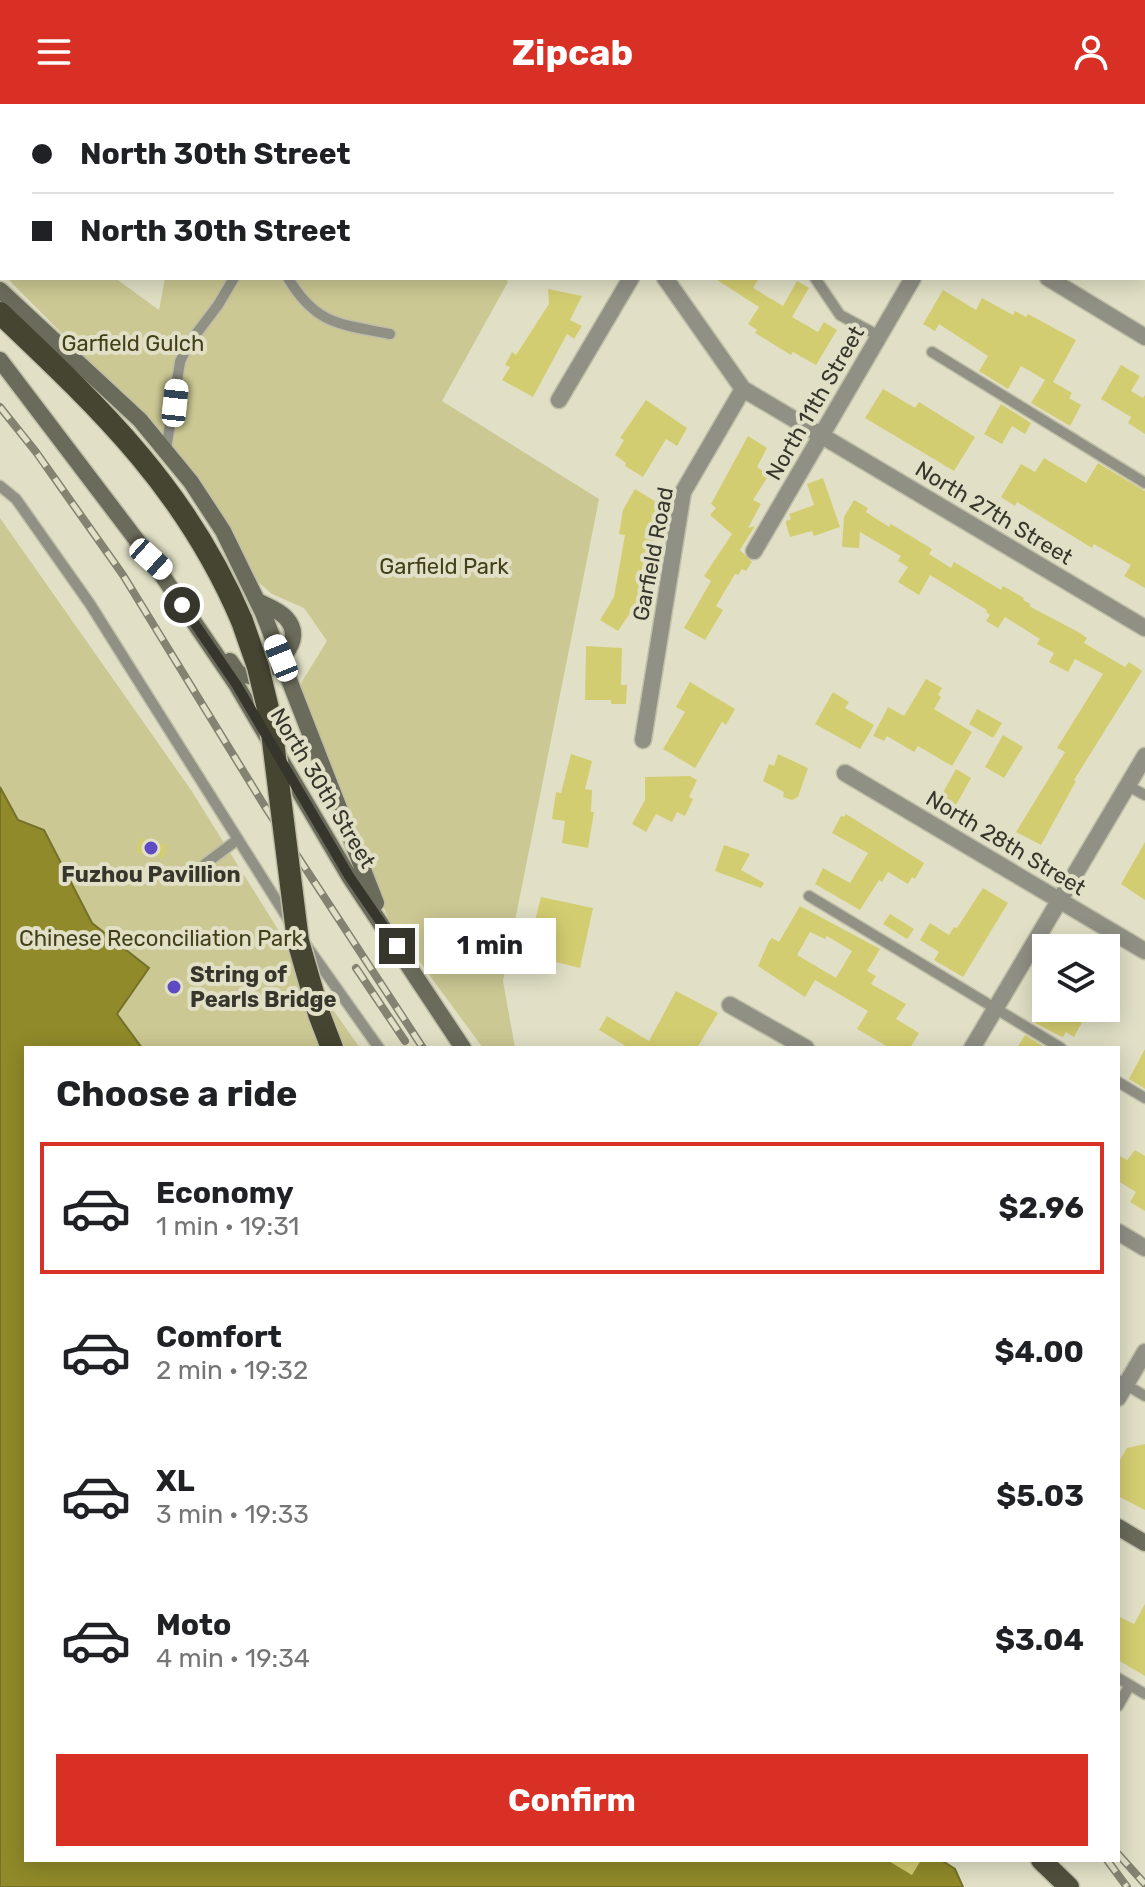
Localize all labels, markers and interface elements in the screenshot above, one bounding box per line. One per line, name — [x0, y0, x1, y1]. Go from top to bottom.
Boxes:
icon: menu — [32, 30, 76, 74]
icon: person — [1069, 30, 1113, 74]
text: Zipcab — [512, 31, 633, 74]
text: North 30th Street — [80, 136, 350, 172]
text: North 30th Street — [80, 213, 350, 249]
street label: North 11th Street — [760, 321, 870, 485]
park label: Garfield Gulch — [62, 330, 204, 357]
car — [161, 378, 189, 428]
street label: North 27th Street — [910, 455, 1078, 571]
street label: Garfield Road — [627, 485, 679, 623]
car — [125, 534, 177, 584]
park label: Garfield Park — [379, 553, 509, 580]
route start — [164, 587, 200, 623]
car — [261, 631, 301, 685]
street label: North 30th Street — [265, 703, 382, 873]
street label: North 28th Street — [921, 785, 1091, 902]
marker: Fuzhou Pavillion — [142, 839, 160, 857]
place label: Fuzhou Pavillion — [61, 861, 241, 888]
callout: 1 min — [425, 918, 557, 974]
park label: Chinese Reconciliation Park — [19, 925, 304, 952]
route end — [379, 928, 415, 964]
text: 1 min — [457, 930, 523, 961]
map controls — [1032, 934, 1120, 1022]
button: layers — [1032, 934, 1120, 1022]
place label: String of Pearls Bridge — [190, 961, 337, 1013]
marker: String of Pearls Bridge — [165, 978, 183, 996]
text: Choose a ride — [56, 1072, 297, 1115]
icon: car — [60, 1172, 132, 1244]
text: Economy — [156, 1175, 294, 1211]
text: $2.96 — [999, 1190, 1084, 1226]
text: 1 min · 19:31 — [156, 1211, 299, 1242]
icon: car — [60, 1316, 132, 1388]
text: Comfort — [156, 1319, 282, 1355]
text: $4.00 — [995, 1334, 1084, 1370]
text: 2 min · 19:32 — [156, 1355, 308, 1386]
icon: car — [60, 1460, 132, 1532]
text: XL — [156, 1463, 195, 1499]
text: $5.03 — [996, 1478, 1084, 1514]
text: 3 min · 19:33 — [156, 1499, 309, 1530]
icon: car — [60, 1604, 132, 1676]
text: Moto — [156, 1607, 231, 1643]
text: $3.04 — [995, 1622, 1084, 1658]
text: 4 min · 19:34 — [156, 1643, 310, 1674]
button: Confirm — [56, 1754, 1088, 1846]

